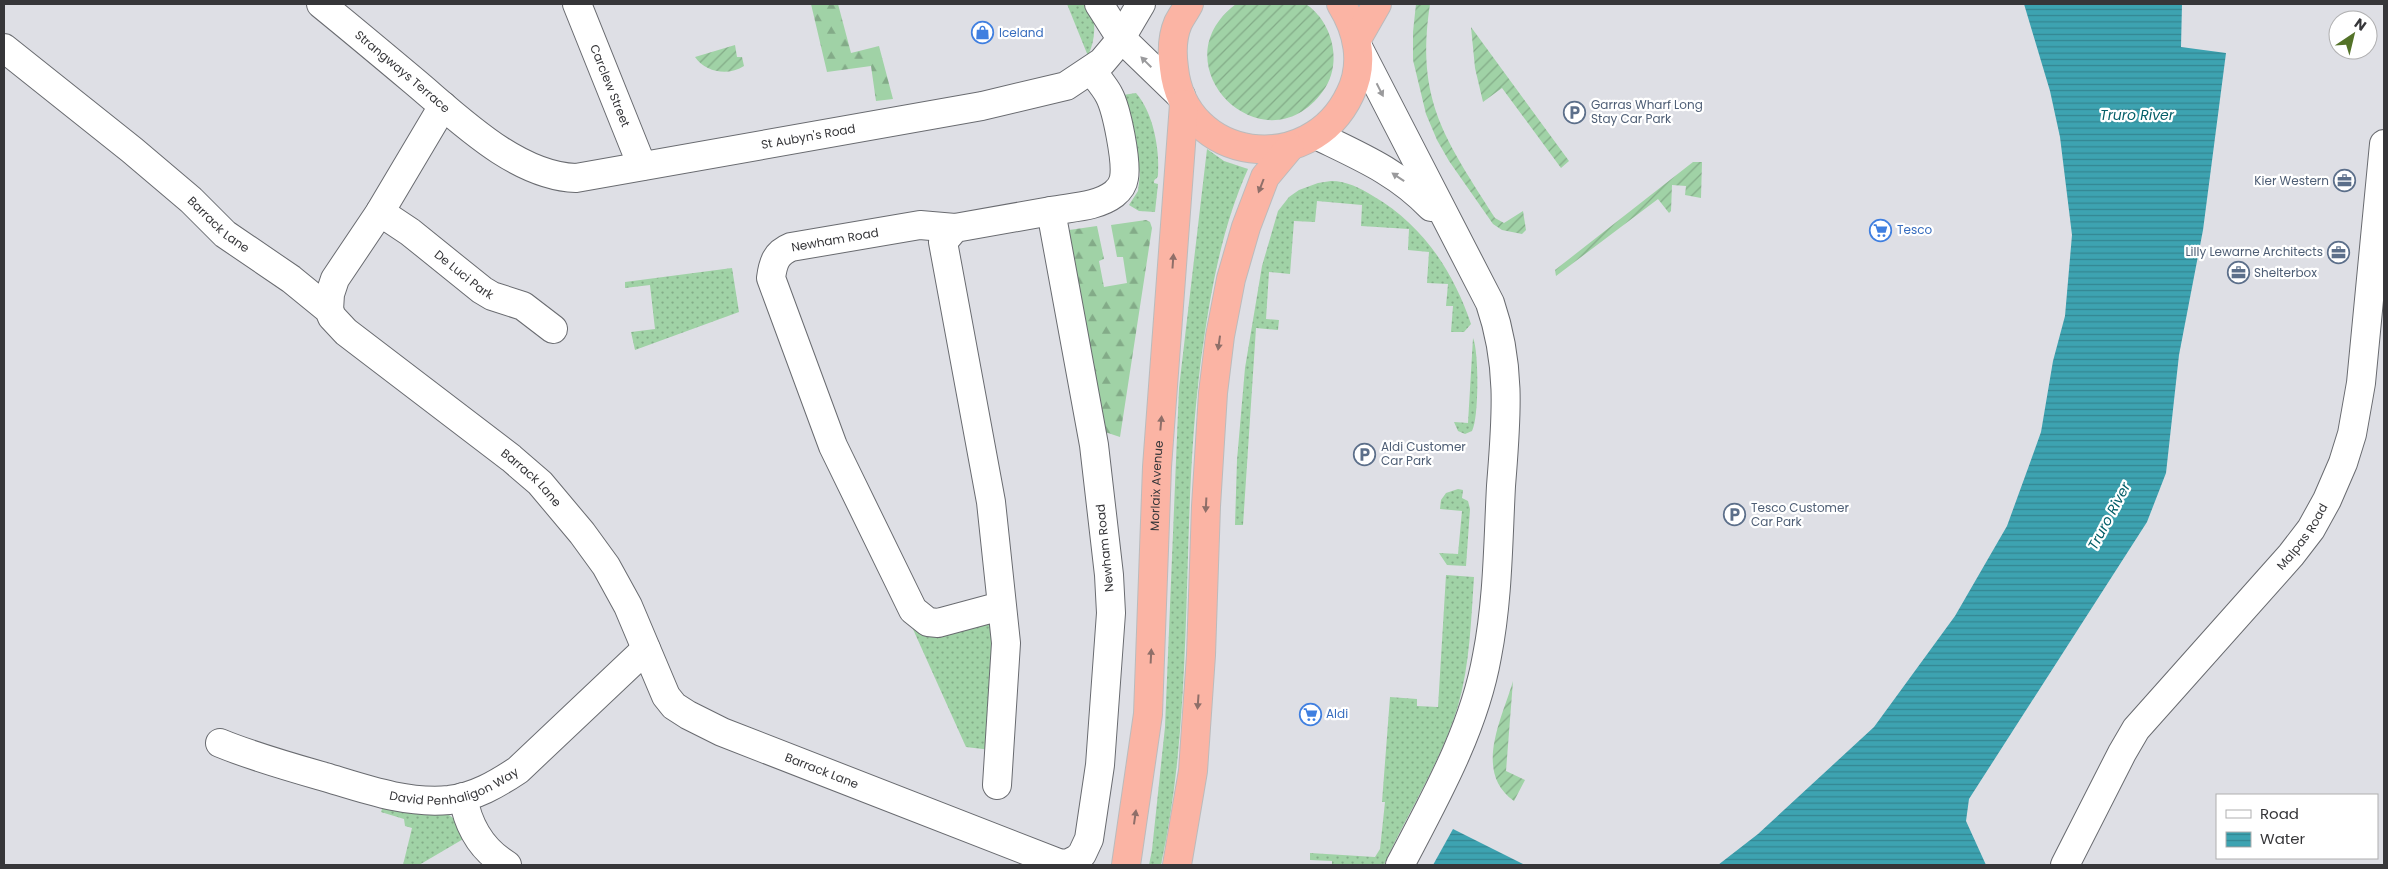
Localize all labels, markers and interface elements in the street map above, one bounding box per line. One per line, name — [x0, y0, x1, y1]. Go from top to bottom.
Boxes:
north arrow — [2328, 10, 2378, 60]
text: N — [2350, 13, 2371, 36]
shop icon: Iceland — [971, 21, 995, 45]
place label: Iceland — [999, 24, 1044, 41]
street label: Strangways Terrace — [352, 26, 454, 117]
street label: Carclew Street — [586, 42, 634, 129]
one-way arrow — [1140, 56, 1152, 68]
one-way arrow — [1376, 83, 1384, 97]
place label: Garras Wharf Long Stay Car Park — [1591, 96, 1703, 127]
parking icon: Garras Wharf Long Stay Car Park — [1563, 100, 1587, 124]
water label: Truro River — [2100, 105, 2175, 125]
street label: St Aubyn's Road — [760, 120, 857, 153]
office icon: Kier Western — [2333, 169, 2357, 193]
one-way arrow — [1391, 172, 1405, 182]
place label: Kier Western — [2254, 172, 2329, 189]
one-way arrow — [1257, 179, 1265, 194]
street label: Barrack Lane — [184, 192, 253, 256]
supermarket icon: Tesco — [1869, 218, 1893, 242]
place label: Tesco — [1897, 221, 1932, 238]
street label: Newham Road — [790, 223, 880, 256]
office icon: Lilly Lewarne Architects — [2327, 240, 2351, 264]
place label: Lilly Lewarne Architects — [2185, 243, 2323, 260]
street label: De Luci Park — [431, 246, 498, 304]
one-way arrow — [1169, 253, 1177, 269]
office icon: Shelterbox — [2226, 261, 2250, 285]
place label: Shelterbox — [2254, 264, 2317, 281]
one-way arrow — [1215, 335, 1223, 351]
one-way arrow — [1157, 415, 1165, 431]
place label: Aldi Customer Car Park — [1381, 438, 1466, 469]
street label: Morlaix Avenue — [1146, 440, 1167, 531]
parking icon: Aldi Customer Car Park — [1353, 442, 1377, 466]
street label: Barrack Lane — [498, 444, 565, 510]
water label: Truro River — [2083, 478, 2136, 553]
one-way arrow — [1201, 497, 1209, 513]
place label: Tesco Customer Car Park — [1751, 499, 1849, 530]
street label: Malpas Road — [2273, 500, 2331, 574]
street label: Newham Road — [1091, 503, 1118, 593]
parking icon: Tesco Customer Car Park — [1723, 503, 1747, 527]
one-way arrow — [1148, 647, 1156, 663]
one-way arrow — [1193, 694, 1201, 710]
supermarket icon: Aldi — [1298, 702, 1322, 726]
place label: Aldi — [1326, 705, 1348, 722]
street label: Barrack Lane — [783, 748, 861, 792]
street label: David Penhaligon Way — [388, 763, 522, 809]
legend — [2216, 794, 2378, 859]
text: Road — [2260, 803, 2299, 824]
one-way arrow — [1131, 809, 1139, 825]
text: Water — [2260, 828, 2306, 849]

